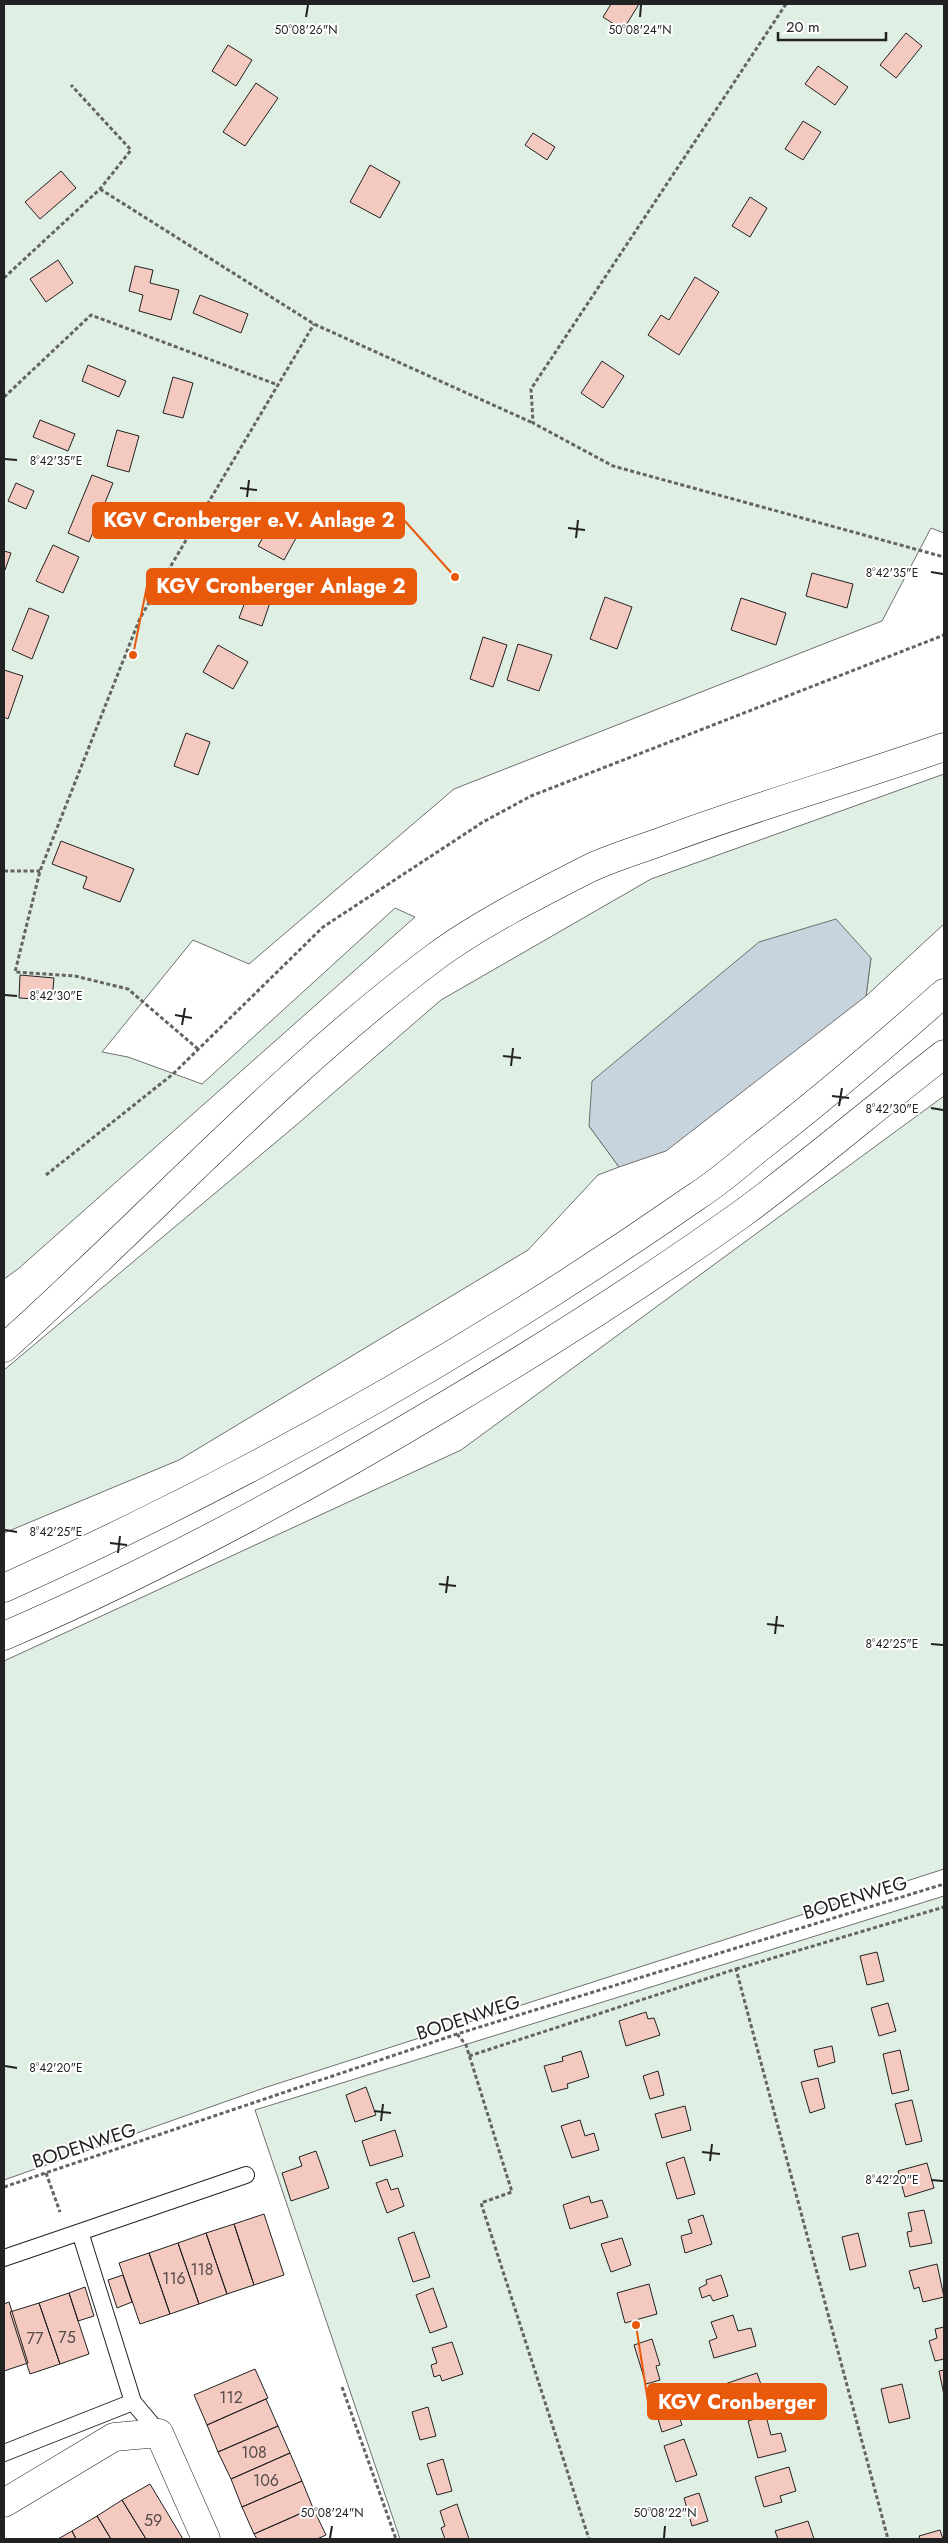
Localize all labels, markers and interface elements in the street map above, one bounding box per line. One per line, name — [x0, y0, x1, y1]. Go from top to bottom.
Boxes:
scale bar — [778, 10, 886, 42]
text: 20 m — [786, 16, 820, 38]
text: 50°08'26"N — [274, 21, 338, 39]
text: 50°08'24"N — [608, 21, 672, 39]
text: 8°42'35"E — [30, 452, 82, 470]
callout: KGV Cronberger e.V. Anlage 2 — [93, 503, 404, 538]
text: KGV Cronberger e.V. Anlage 2 — [103, 506, 395, 535]
text: 8°42'35"E — [866, 564, 918, 582]
callout: KGV Cronberger Anlage 2 — [147, 569, 416, 604]
text: KGV Cronberger Anlage 2 — [156, 572, 406, 601]
text: 8°42'30"E — [29, 987, 83, 1005]
text: 8°42'30"E — [865, 1100, 919, 1118]
text: 8°42'25"E — [30, 1523, 82, 1541]
text: 8°42'25"E — [866, 1635, 918, 1653]
street label: BODENWEG — [800, 1869, 911, 1926]
street label: BODENWEG — [413, 1988, 524, 2047]
text: 8°42'20"E — [29, 2059, 83, 2077]
street label: BODENWEG — [29, 2116, 140, 2175]
text: 8°42'20"E — [865, 2171, 919, 2189]
house number: 118 — [190, 2258, 214, 2281]
house number: 116 — [162, 2267, 186, 2290]
house number: 75 — [58, 2326, 76, 2349]
house number: 77 — [27, 2327, 44, 2350]
callout: KGV Cronberger — [648, 2384, 826, 2419]
house number: 112 — [219, 2386, 243, 2409]
text: KGV Cronberger — [658, 2388, 817, 2417]
house number: 108 — [241, 2441, 267, 2464]
house number: 106 — [253, 2469, 279, 2492]
text: 50°08'24"N — [300, 2504, 364, 2522]
text: 50°08'22"N — [633, 2504, 697, 2522]
house number: 59 — [144, 2509, 162, 2532]

